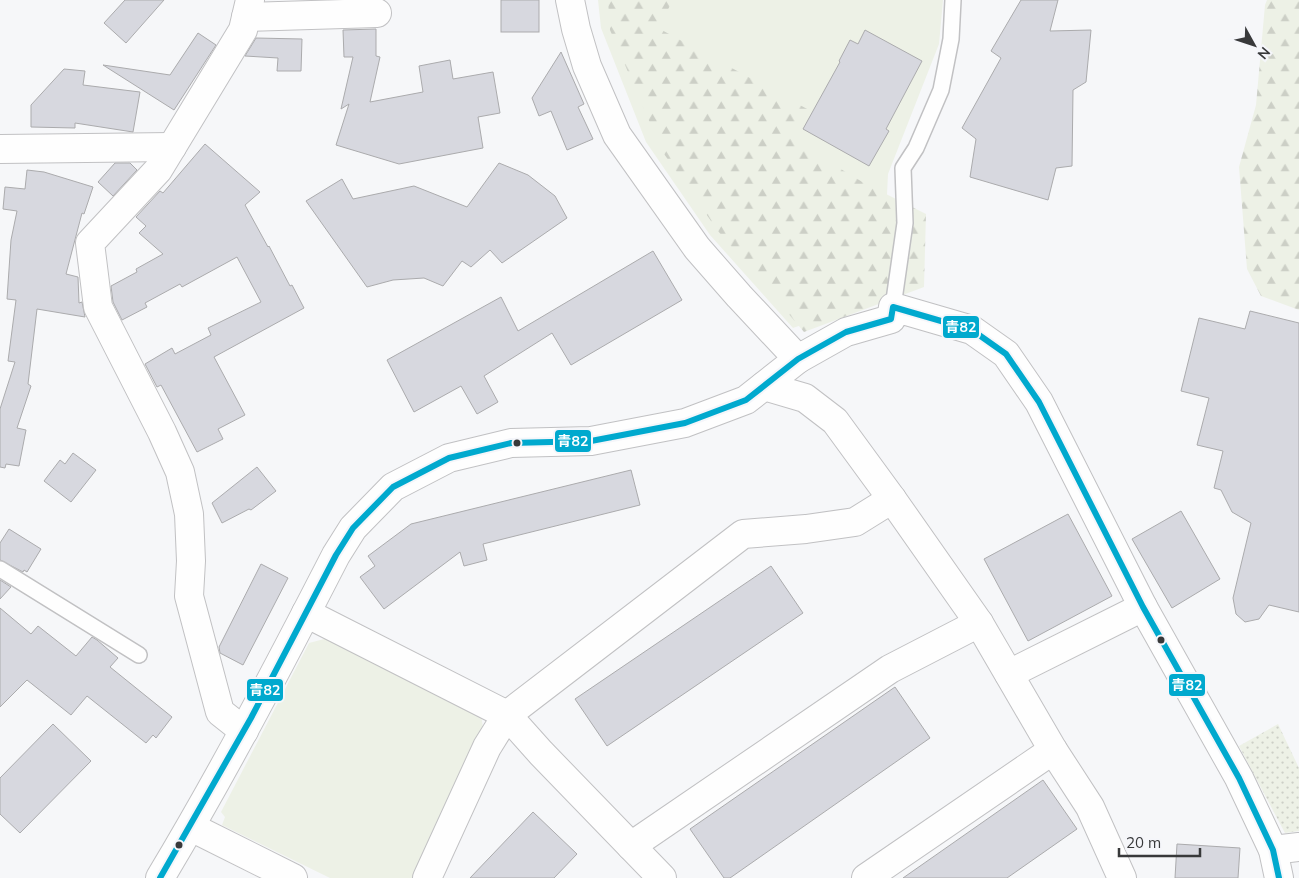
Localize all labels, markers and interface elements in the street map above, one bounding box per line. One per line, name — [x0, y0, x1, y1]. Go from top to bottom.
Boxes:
north arrow — [1229, 20, 1279, 70]
text: N — [1254, 44, 1274, 63]
line badge: 青82 — [942, 315, 980, 339]
text: 青82 — [946, 318, 976, 336]
line badge: 青82 — [554, 429, 592, 453]
text: 青82 — [558, 432, 588, 450]
unlabelled marker — [512, 438, 522, 448]
unlabelled marker — [1156, 635, 1166, 645]
line badge: 青82 — [1168, 673, 1206, 697]
text: 青82 — [1172, 676, 1202, 694]
line badge: 青82 — [246, 678, 284, 702]
text: 青82 — [250, 681, 280, 699]
scale bar — [1119, 826, 1200, 858]
text: 20 m — [1126, 833, 1161, 852]
unlabelled marker — [174, 840, 184, 850]

